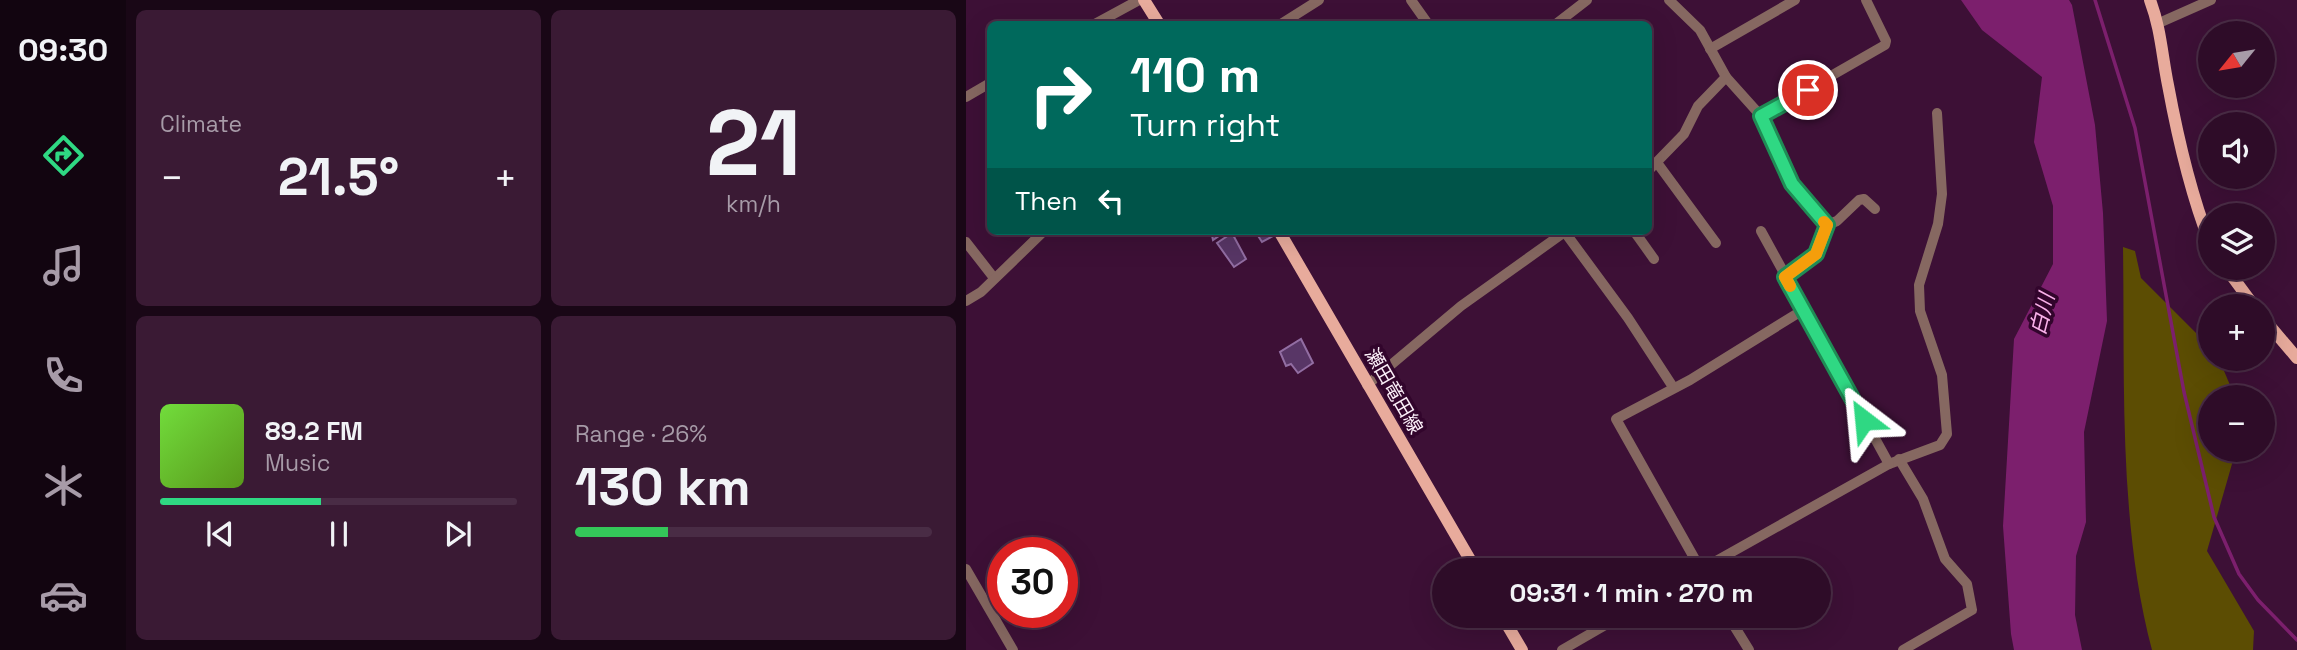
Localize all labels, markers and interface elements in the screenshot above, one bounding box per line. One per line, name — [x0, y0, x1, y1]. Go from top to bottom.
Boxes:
north arrow — [2198, 21, 2275, 98]
map controls — [2198, 21, 2275, 462]
text: 09:30 — [18, 30, 108, 70]
text: 110 m — [1130, 44, 1260, 106]
icon: right — [1015, 49, 1106, 140]
pin — [1778, 60, 1838, 120]
icon: arrive — [1789, 71, 1827, 109]
text: 21 — [706, 85, 801, 202]
text: Turn right — [1130, 105, 1280, 145]
text: Climate — [160, 109, 242, 139]
button: sound — [2198, 112, 2275, 189]
icon: directions — [39, 131, 88, 180]
text: 21.5° — [278, 144, 399, 210]
text: − — [160, 154, 184, 202]
text: + — [493, 154, 517, 202]
icon: left — [1092, 182, 1130, 220]
text: Then — [1015, 184, 1078, 218]
text: km/h — [726, 189, 781, 219]
button: layers — [2198, 203, 2275, 280]
icon: music — [39, 241, 88, 290]
water label: 白川 — [2024, 288, 2061, 338]
button: + — [2198, 294, 2275, 371]
street label: 瀬田竜田線 — [1359, 344, 1429, 438]
icon: phone — [39, 351, 88, 400]
position arrow — [1827, 383, 1901, 457]
button: − — [2198, 385, 2275, 462]
text: 89.2 FM — [265, 414, 363, 448]
text: Range · 26% — [575, 419, 707, 449]
text: Music — [265, 448, 330, 478]
text: 130 km — [575, 454, 751, 520]
icon: climate — [39, 461, 88, 510]
icon: previous — [201, 515, 239, 553]
icon: pause — [320, 515, 358, 553]
icon: next — [439, 515, 477, 553]
speed limit sign: 30 — [987, 537, 1078, 628]
icon: car — [39, 571, 88, 620]
text: 09:31 · 1 min · 270 m — [1509, 576, 1754, 610]

